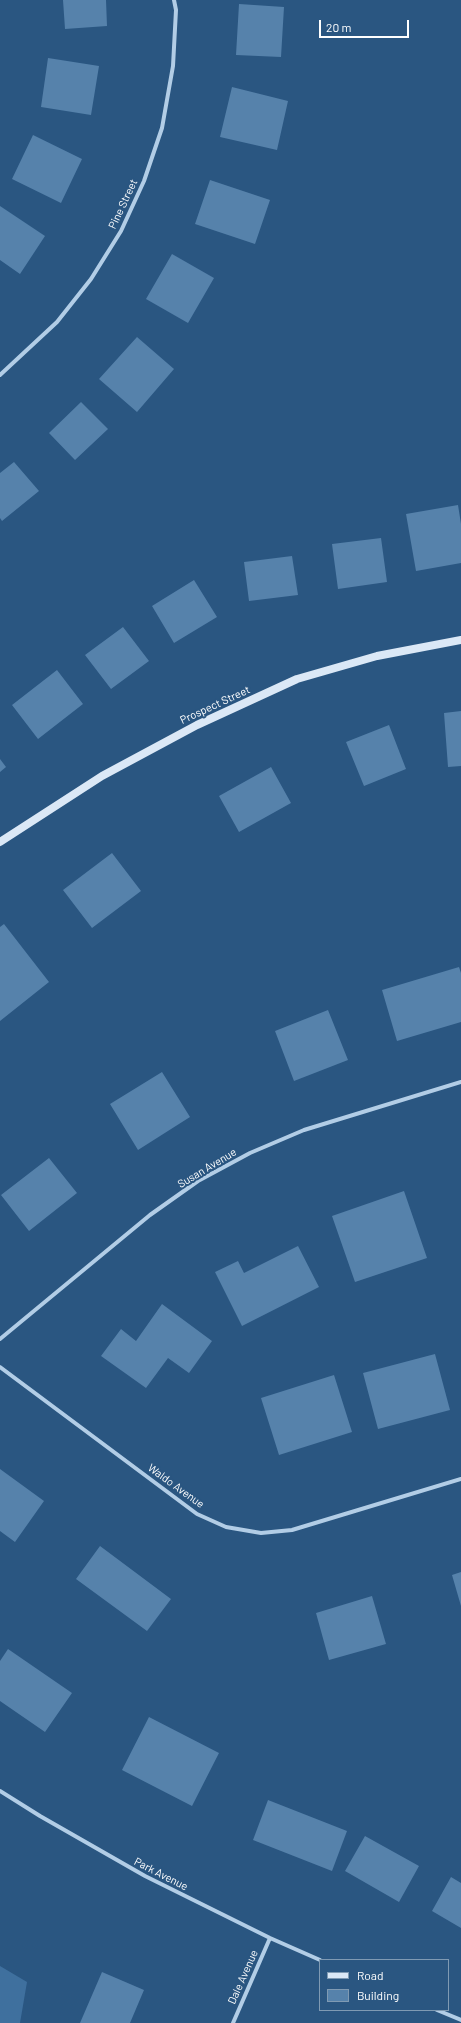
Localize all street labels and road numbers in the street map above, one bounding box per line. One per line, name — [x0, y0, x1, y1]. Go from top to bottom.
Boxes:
street label: Pine Street — [106, 177, 140, 231]
street label: Prospect Street — [178, 683, 252, 727]
street label: Susan Avenue — [175, 1145, 239, 1191]
street label: Waldo Avenue — [145, 1461, 207, 1511]
street label: Park Avenue — [132, 1855, 190, 1893]
street label: Dale Avenue — [225, 1948, 261, 2006]

